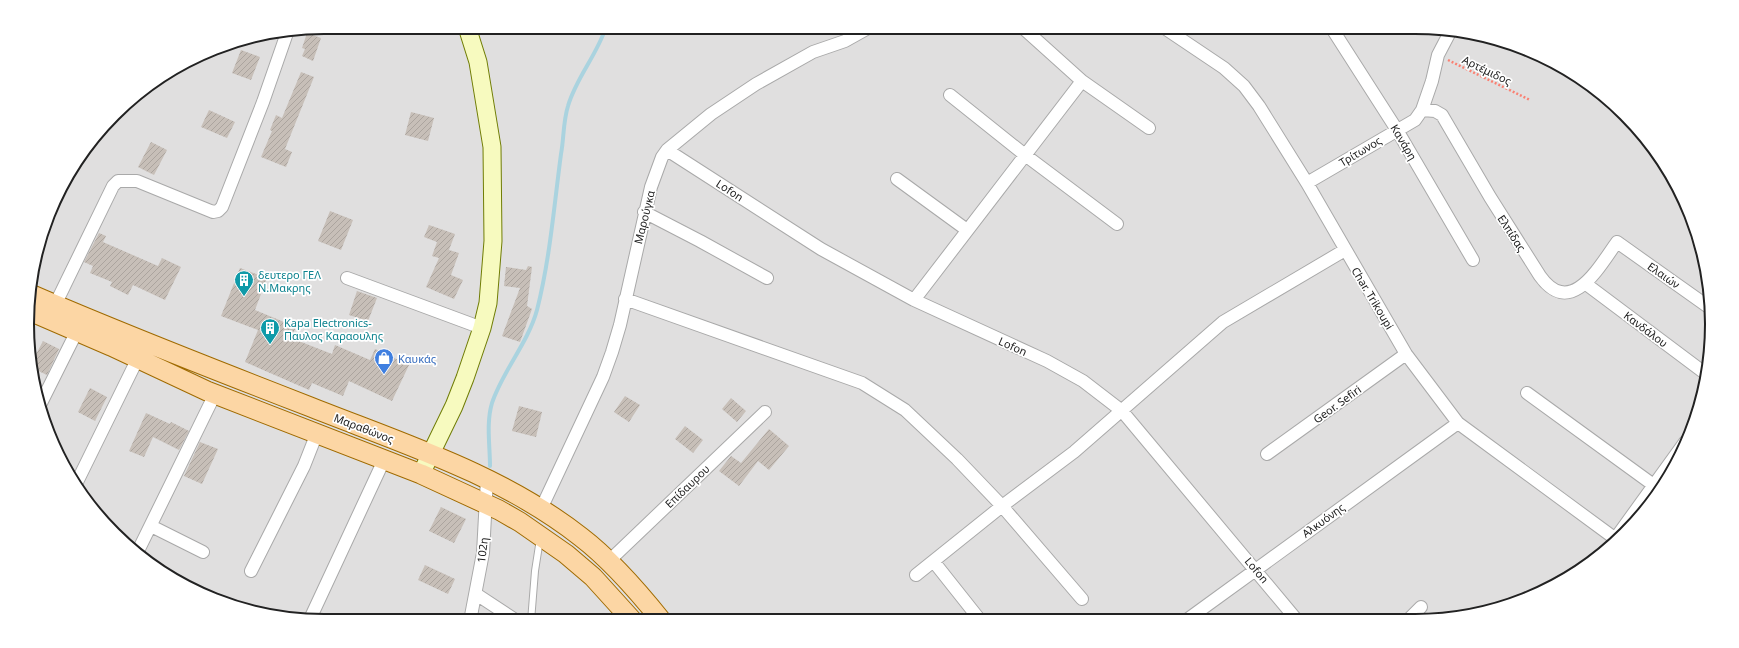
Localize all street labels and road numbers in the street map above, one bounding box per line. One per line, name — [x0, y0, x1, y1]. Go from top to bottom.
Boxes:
street label: Αρτέμιδος — [1460, 52, 1514, 88]
street label: Κανάρη — [1387, 121, 1421, 163]
street label: Τρίτωνος — [1336, 132, 1384, 170]
street label: Lofon — [713, 176, 747, 204]
street label: Μαρούγκα — [630, 188, 658, 245]
street label: Ελπίδας — [1495, 212, 1529, 254]
street label: Ελαιών — [1645, 258, 1683, 292]
street label: Char. Trikoupi — [1348, 264, 1398, 332]
street label: Κανδάλου — [1621, 308, 1671, 350]
street label: Lofon — [996, 333, 1030, 359]
street label: Geor. Sefiri — [1310, 382, 1364, 426]
street label: Μαραθώνος — [332, 410, 396, 446]
street label: Επίδαυρου — [662, 461, 712, 511]
street label: Αλκυόνης — [1299, 499, 1347, 541]
street label: 102η — [473, 536, 491, 564]
street label: Lofon — [1242, 554, 1272, 586]

